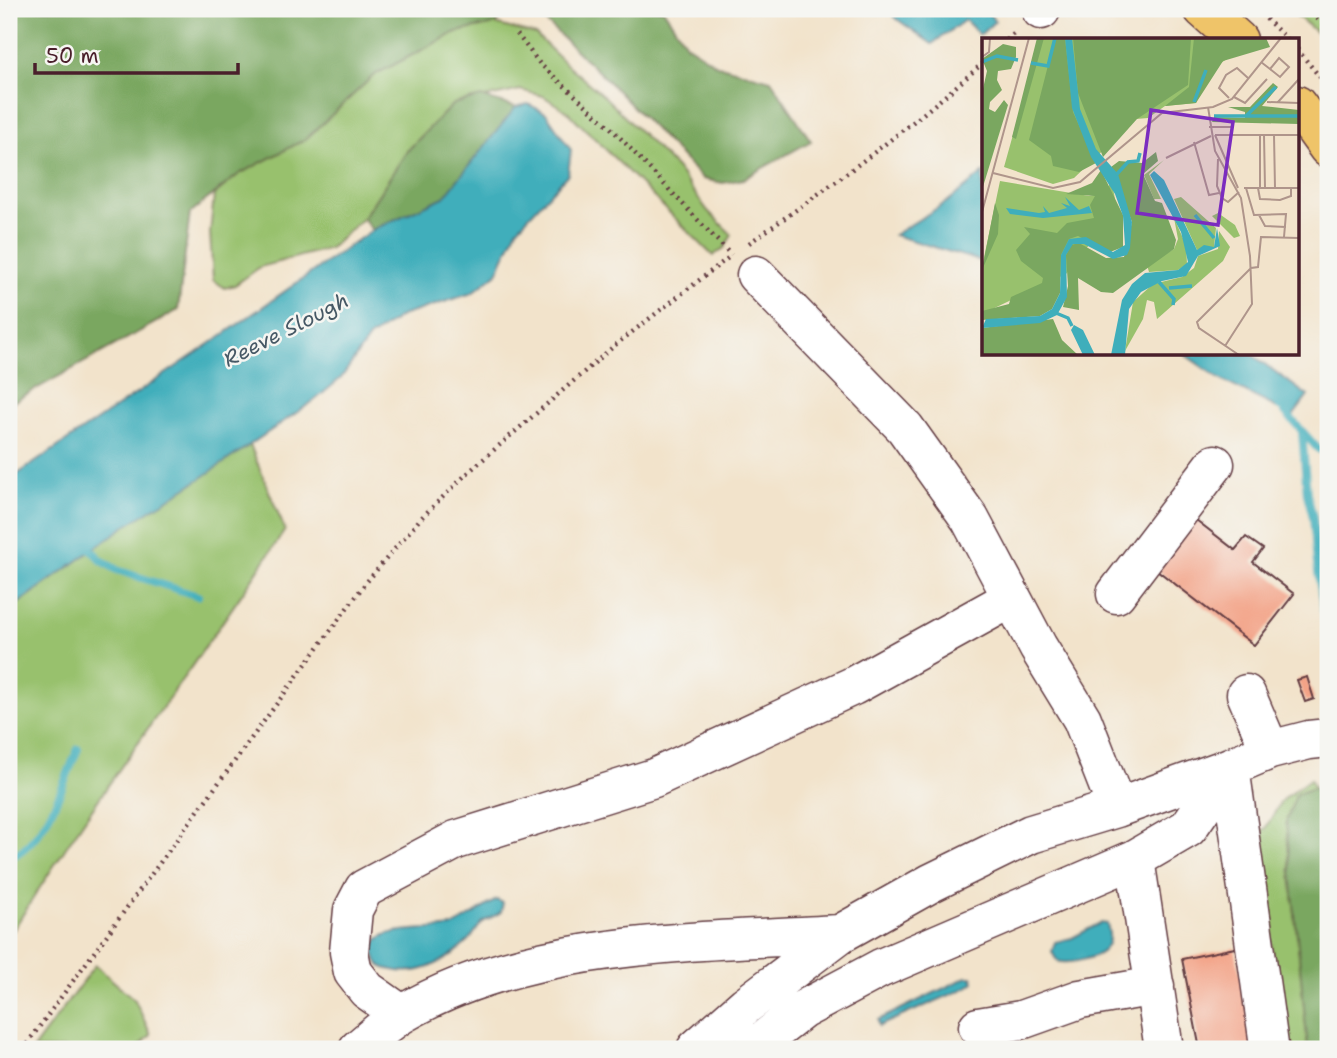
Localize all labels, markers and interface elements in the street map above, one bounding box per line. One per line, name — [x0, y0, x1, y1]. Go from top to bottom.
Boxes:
scale bar — [35, 32, 238, 76]
inset map — [982, 38, 1298, 355]
text: 50 m — [46, 42, 99, 70]
water label: Reeve Slough — [219, 286, 353, 374]

